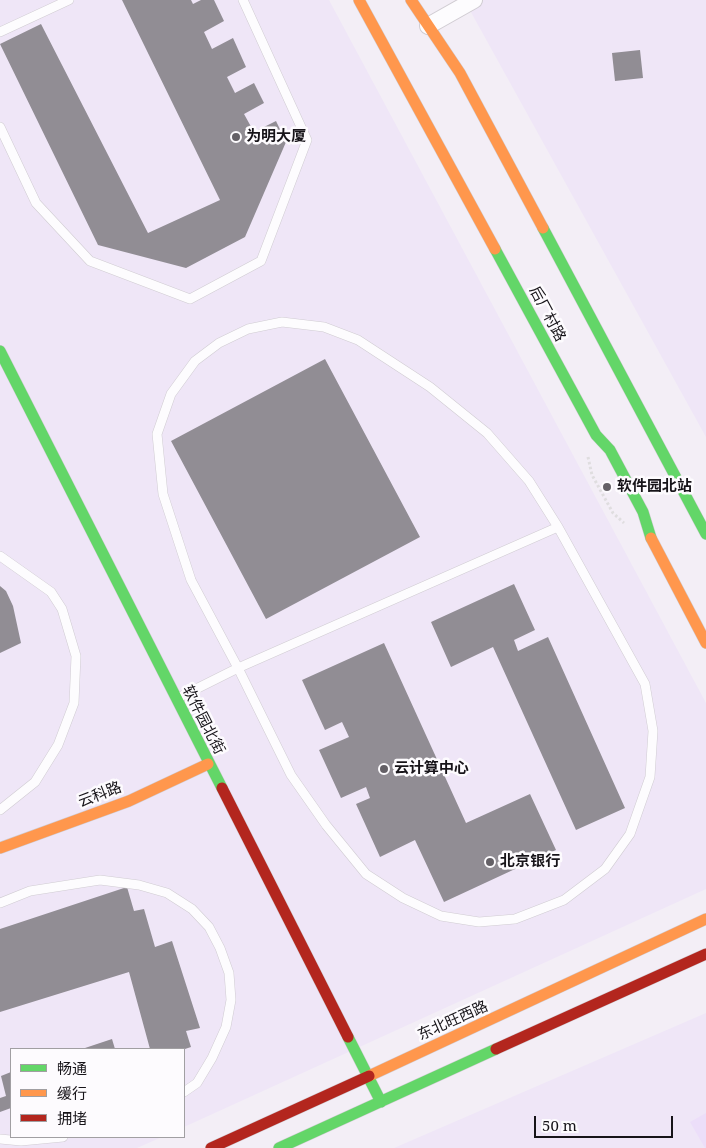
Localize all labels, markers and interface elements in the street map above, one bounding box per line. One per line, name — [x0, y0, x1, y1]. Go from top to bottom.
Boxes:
place label: 为明大厦 — [246, 128, 306, 146]
marker: 为明大厦 — [230, 131, 242, 143]
street label: 后厂村路 — [525, 283, 569, 345]
place label: 软件园北站 — [617, 478, 692, 496]
marker: 软件园北站 — [601, 481, 613, 493]
street label: 软件园北街 — [178, 683, 228, 757]
place label: 云计算中心 — [394, 760, 469, 778]
marker: 云计算中心 — [378, 763, 390, 775]
street label: 云科路 — [76, 779, 124, 811]
place label: 北京银行 — [500, 853, 560, 871]
marker: 北京银行 — [484, 856, 496, 868]
street label: 东北旺西路 — [415, 998, 491, 1044]
legend — [10, 1048, 185, 1138]
text: 畅通 — [57, 1058, 87, 1078]
text: 缓行 — [57, 1083, 87, 1103]
scale bar — [536, 1106, 675, 1138]
text: 拥堵 — [57, 1108, 87, 1128]
text: 50 m — [542, 1115, 577, 1135]

